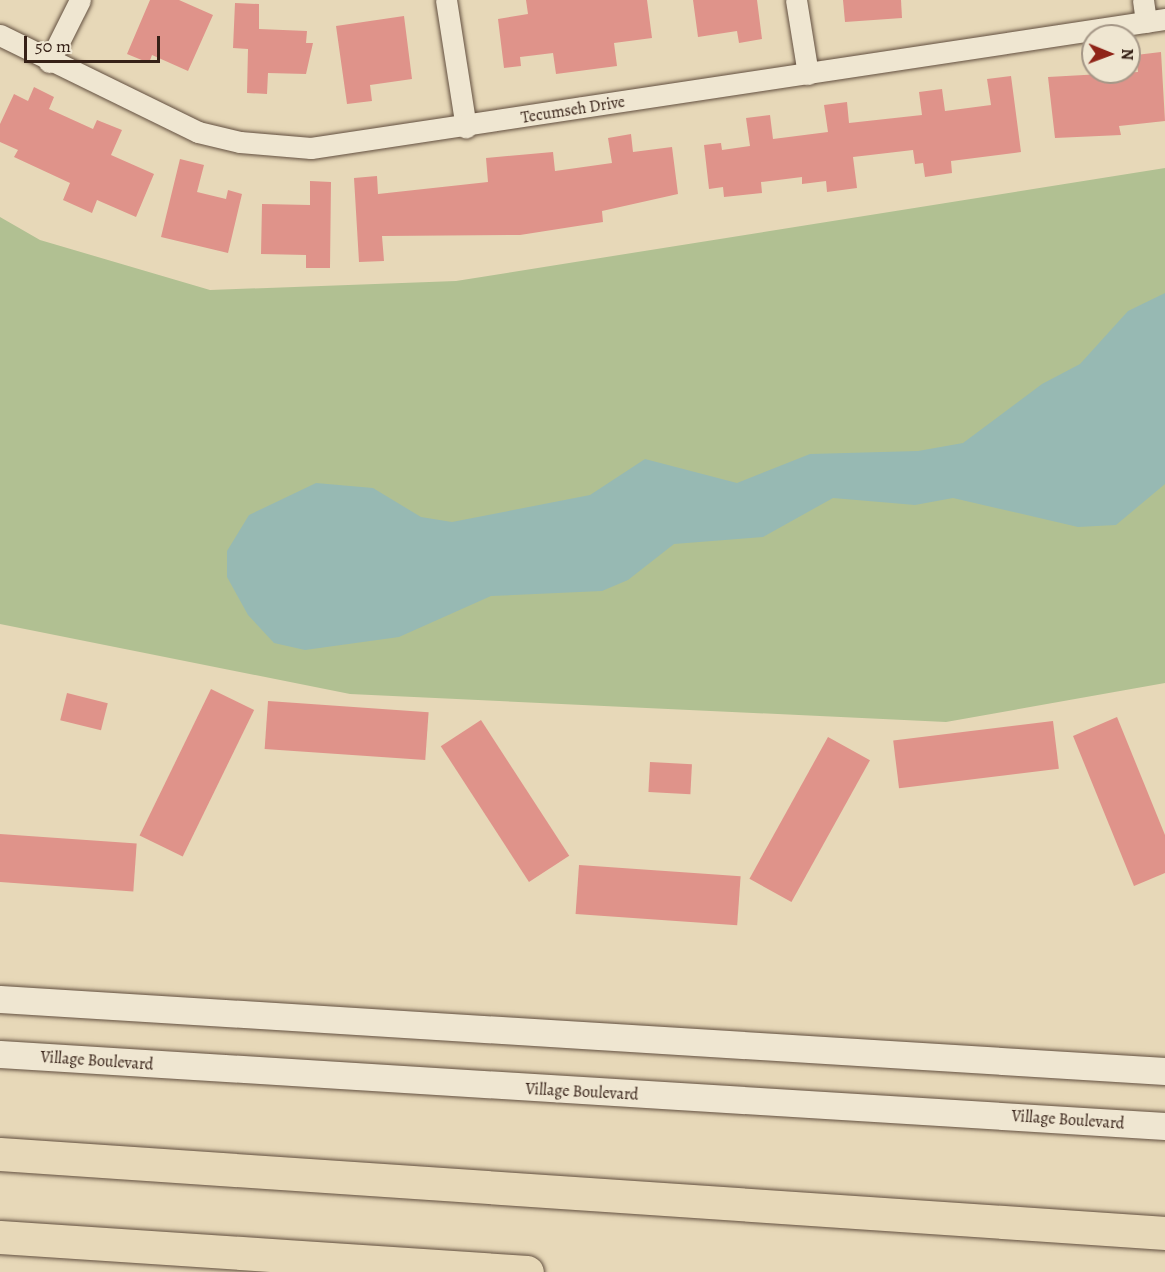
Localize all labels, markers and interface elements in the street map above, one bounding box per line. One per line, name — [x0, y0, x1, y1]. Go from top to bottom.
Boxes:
scale bar — [27, 24, 164, 62]
north arrow — [1081, 24, 1141, 84]
text: 50 m — [35, 34, 71, 58]
text: N — [1116, 48, 1138, 60]
street label: Tecumseh Drive — [520, 92, 626, 128]
street label: Village Boulevard — [40, 1047, 154, 1075]
street label: Village Boulevard — [525, 1079, 639, 1105]
street label: Village Boulevard — [1011, 1106, 1125, 1134]

